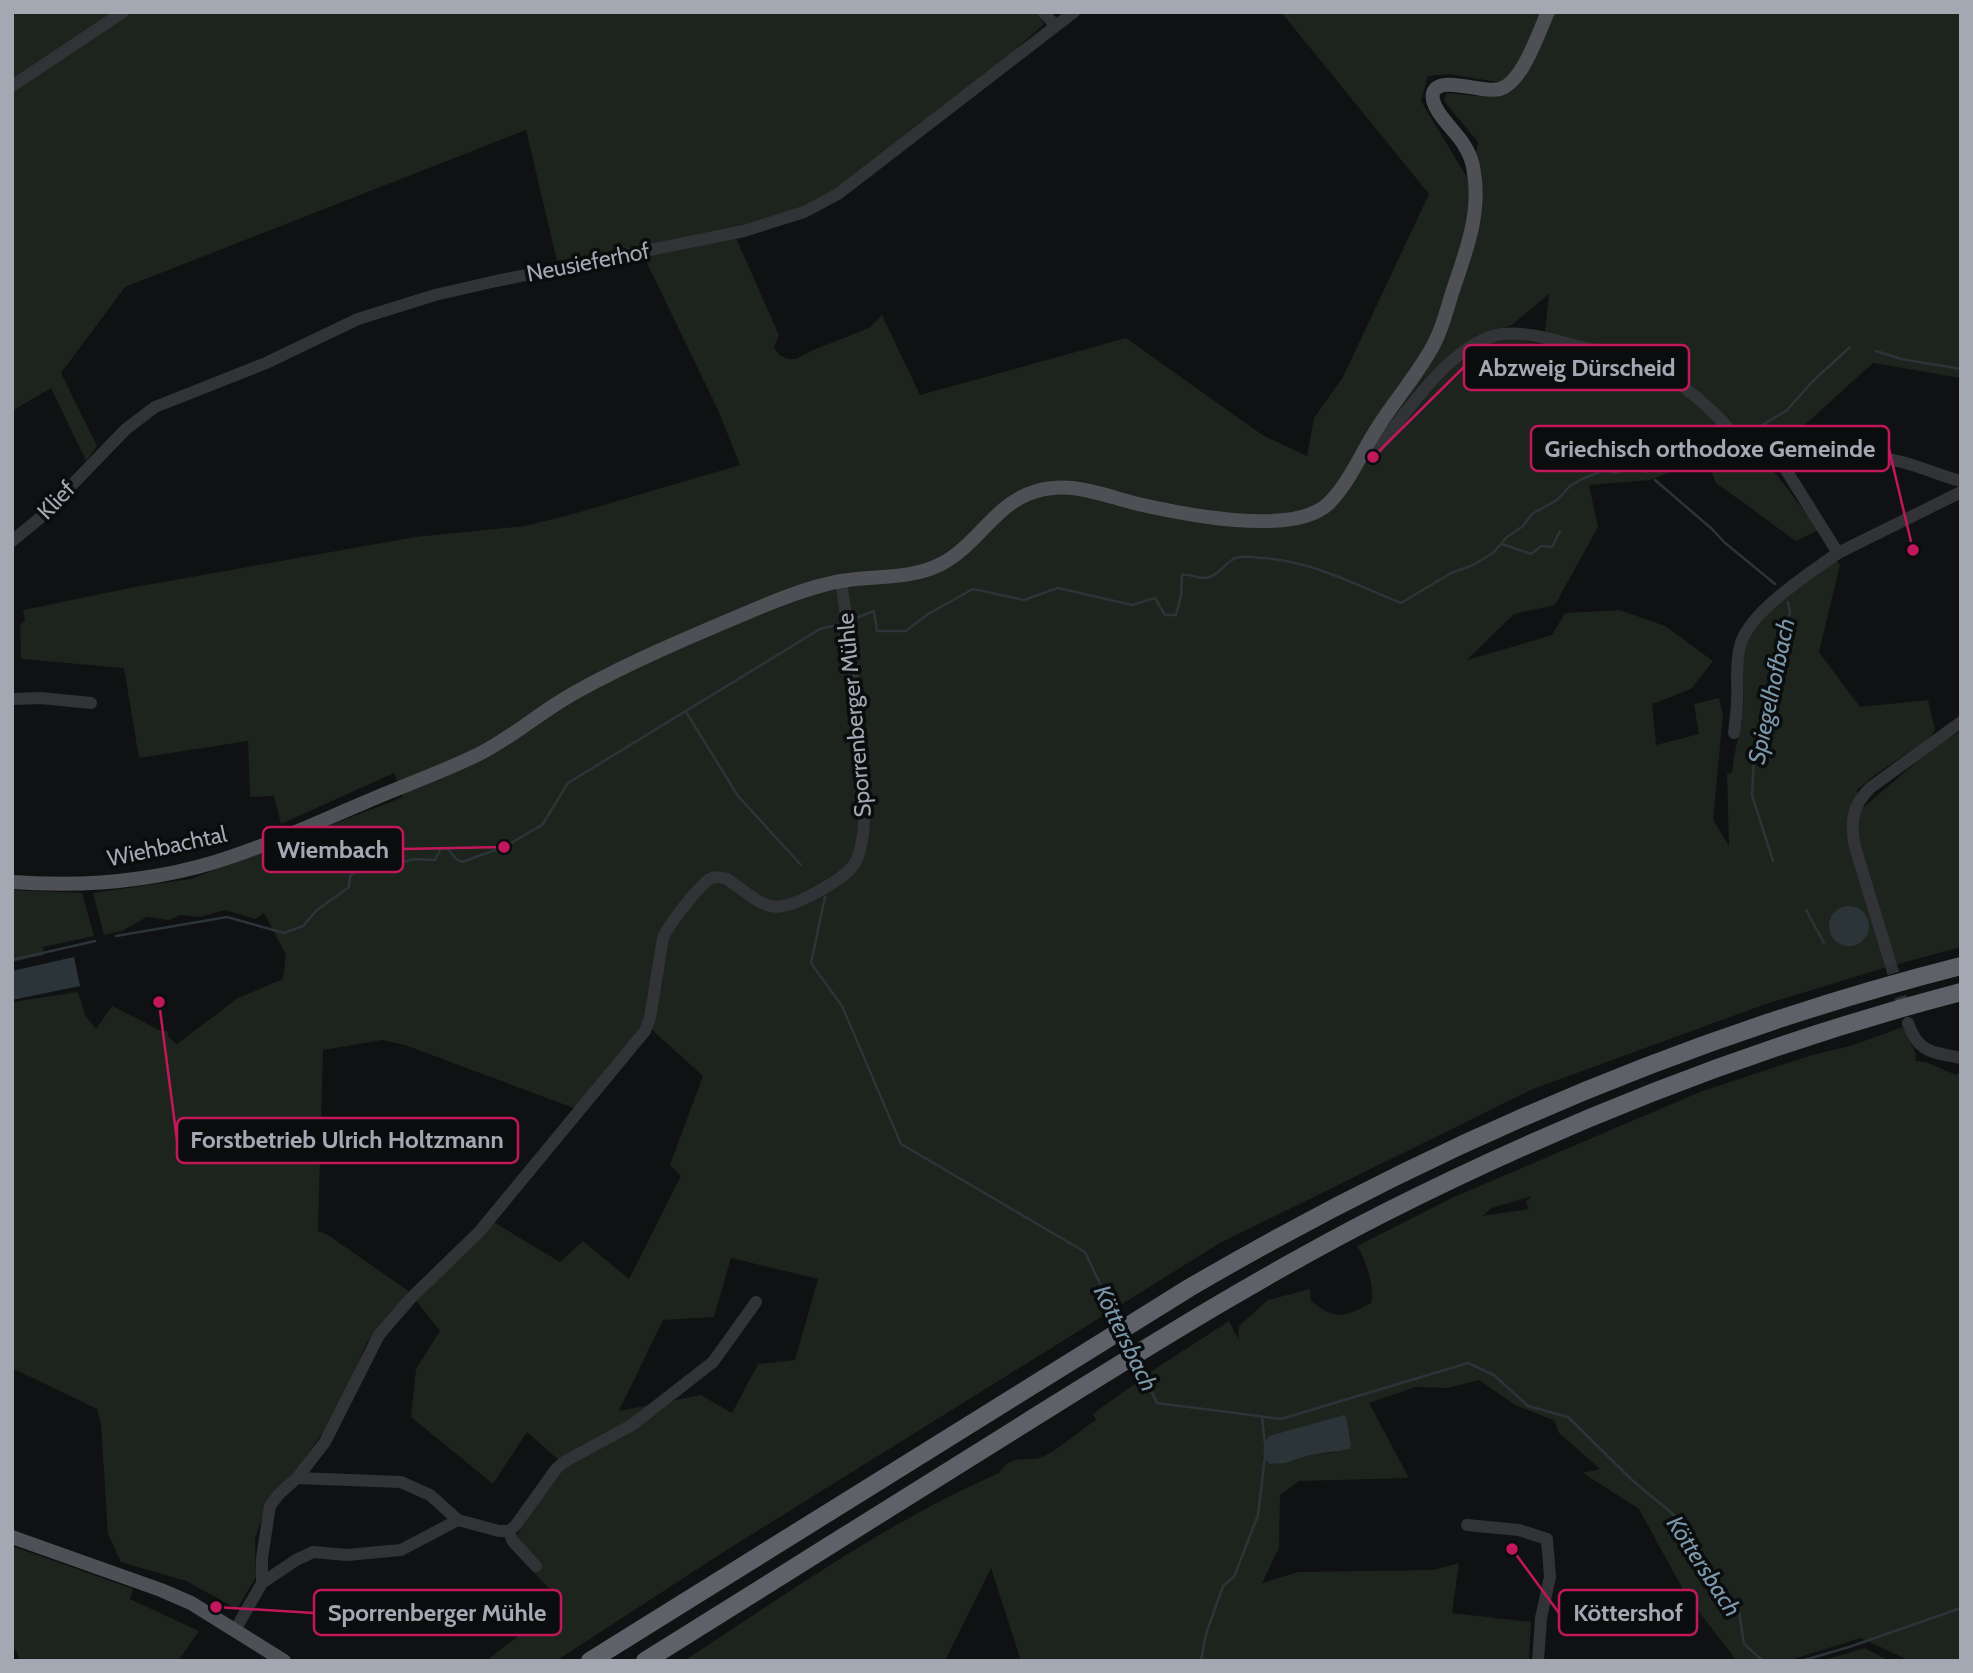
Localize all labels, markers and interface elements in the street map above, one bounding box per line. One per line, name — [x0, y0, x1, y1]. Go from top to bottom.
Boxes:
street label: Neusieferhof — [524, 236, 652, 288]
callout: Abzweig Dürscheid — [1464, 345, 1689, 390]
text: Abzweig Dürscheid — [1478, 353, 1676, 382]
callout: Griechisch orthodoxe Gemeinde — [1531, 426, 1889, 471]
text: Griechisch orthodoxe Gemeinde — [1545, 434, 1875, 463]
street label: Klief — [31, 475, 81, 525]
street label: Sporrenberger Mühle — [831, 611, 877, 818]
water label: Spiegelhofbach — [1741, 616, 1801, 766]
street label: Wiehbachtal — [105, 820, 230, 872]
callout: Wiembach — [263, 827, 403, 872]
text: Wiembach — [277, 835, 389, 864]
callout: Forstbetrieb Ulrich Holtzmann — [177, 1118, 518, 1163]
text: Forstbetrieb Ulrich Holtzmann — [190, 1125, 504, 1154]
water label: Köttersbach — [1088, 1280, 1164, 1396]
water label: Köttersbach — [1661, 1510, 1747, 1622]
callout: Sporrenberger Mühle — [314, 1590, 561, 1635]
callout: Köttershof — [1559, 1590, 1697, 1635]
text: Sporrenberger Mühle — [328, 1598, 546, 1627]
text: Köttershof — [1573, 1598, 1683, 1627]

